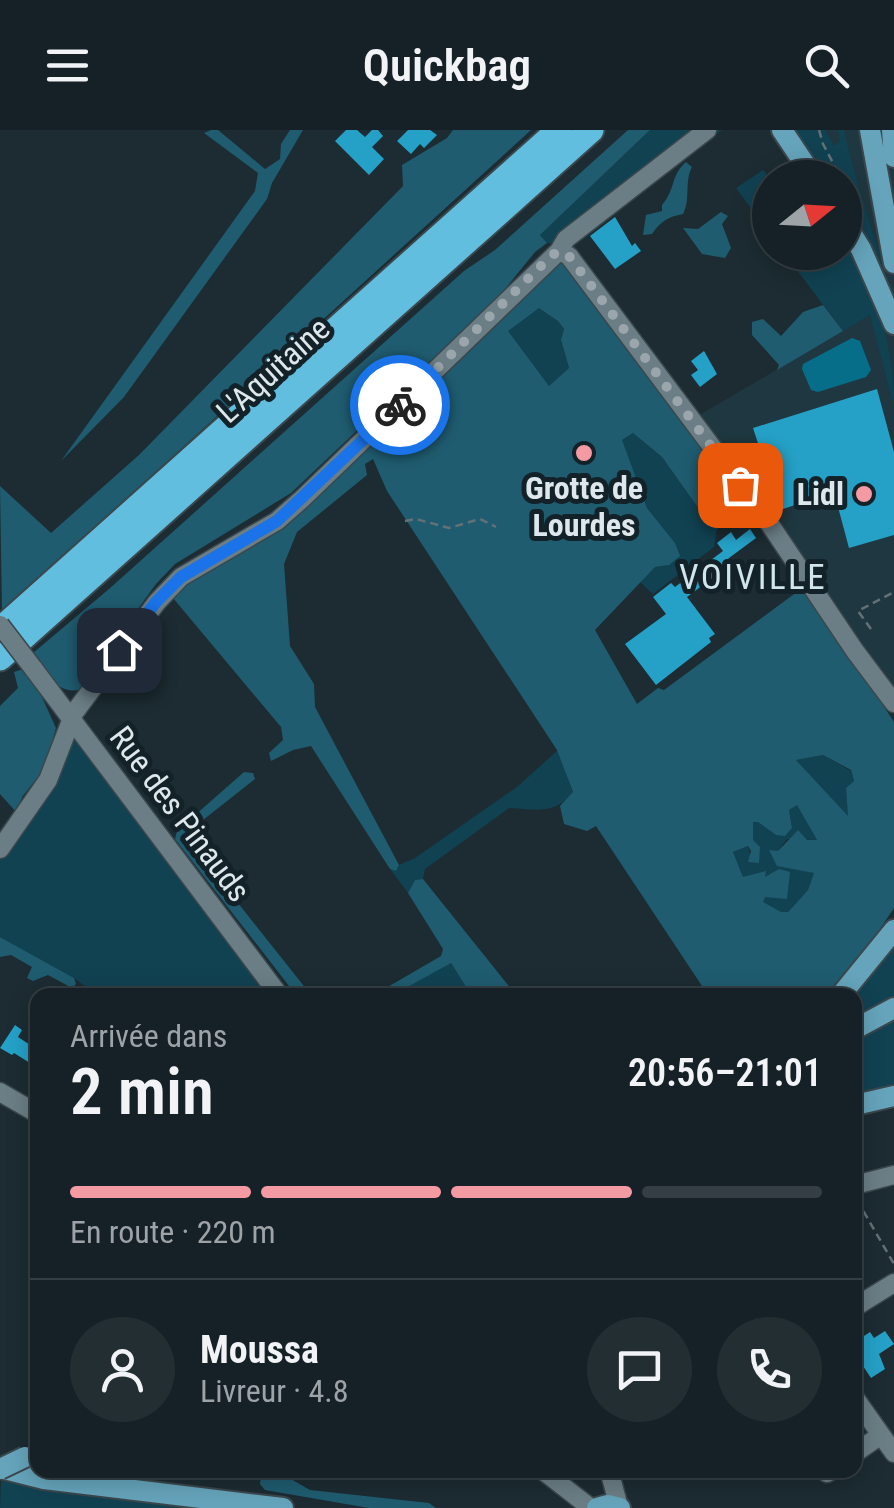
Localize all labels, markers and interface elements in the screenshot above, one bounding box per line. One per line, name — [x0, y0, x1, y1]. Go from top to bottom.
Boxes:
icon: menu — [40, 38, 95, 93]
icon: search — [799, 38, 854, 93]
text: Quickbag — [363, 39, 531, 92]
north arrow — [752, 160, 862, 270]
map controls — [752, 160, 862, 270]
street label: L'Aquitaine — [209, 309, 337, 431]
courier — [350, 355, 450, 455]
icon: bike — [373, 378, 428, 433]
marker: Grotte de Lourdes — [573, 442, 595, 464]
pin — [698, 443, 783, 528]
icon: bag — [713, 458, 768, 513]
place label: Grotte de Lourdes — [525, 469, 643, 544]
place label: Lidl — [797, 475, 844, 513]
marker: Lidl — [853, 483, 875, 505]
district label: VOIVILLE — [679, 557, 827, 598]
pin — [77, 608, 162, 693]
icon: home — [92, 623, 147, 678]
street label: Rue des Pinauds — [102, 719, 258, 909]
text: Arrivée dans — [70, 1017, 227, 1055]
text: 20:56–21:01 — [628, 1051, 822, 1095]
text: 2 min — [70, 1054, 214, 1130]
text: En route · 220 m — [70, 1213, 276, 1251]
button: person — [70, 1317, 175, 1422]
button: chat — [587, 1317, 692, 1422]
button: phone — [717, 1317, 822, 1422]
text: Moussa — [200, 1328, 319, 1372]
text: Livreur · 4.8 — [200, 1372, 348, 1410]

